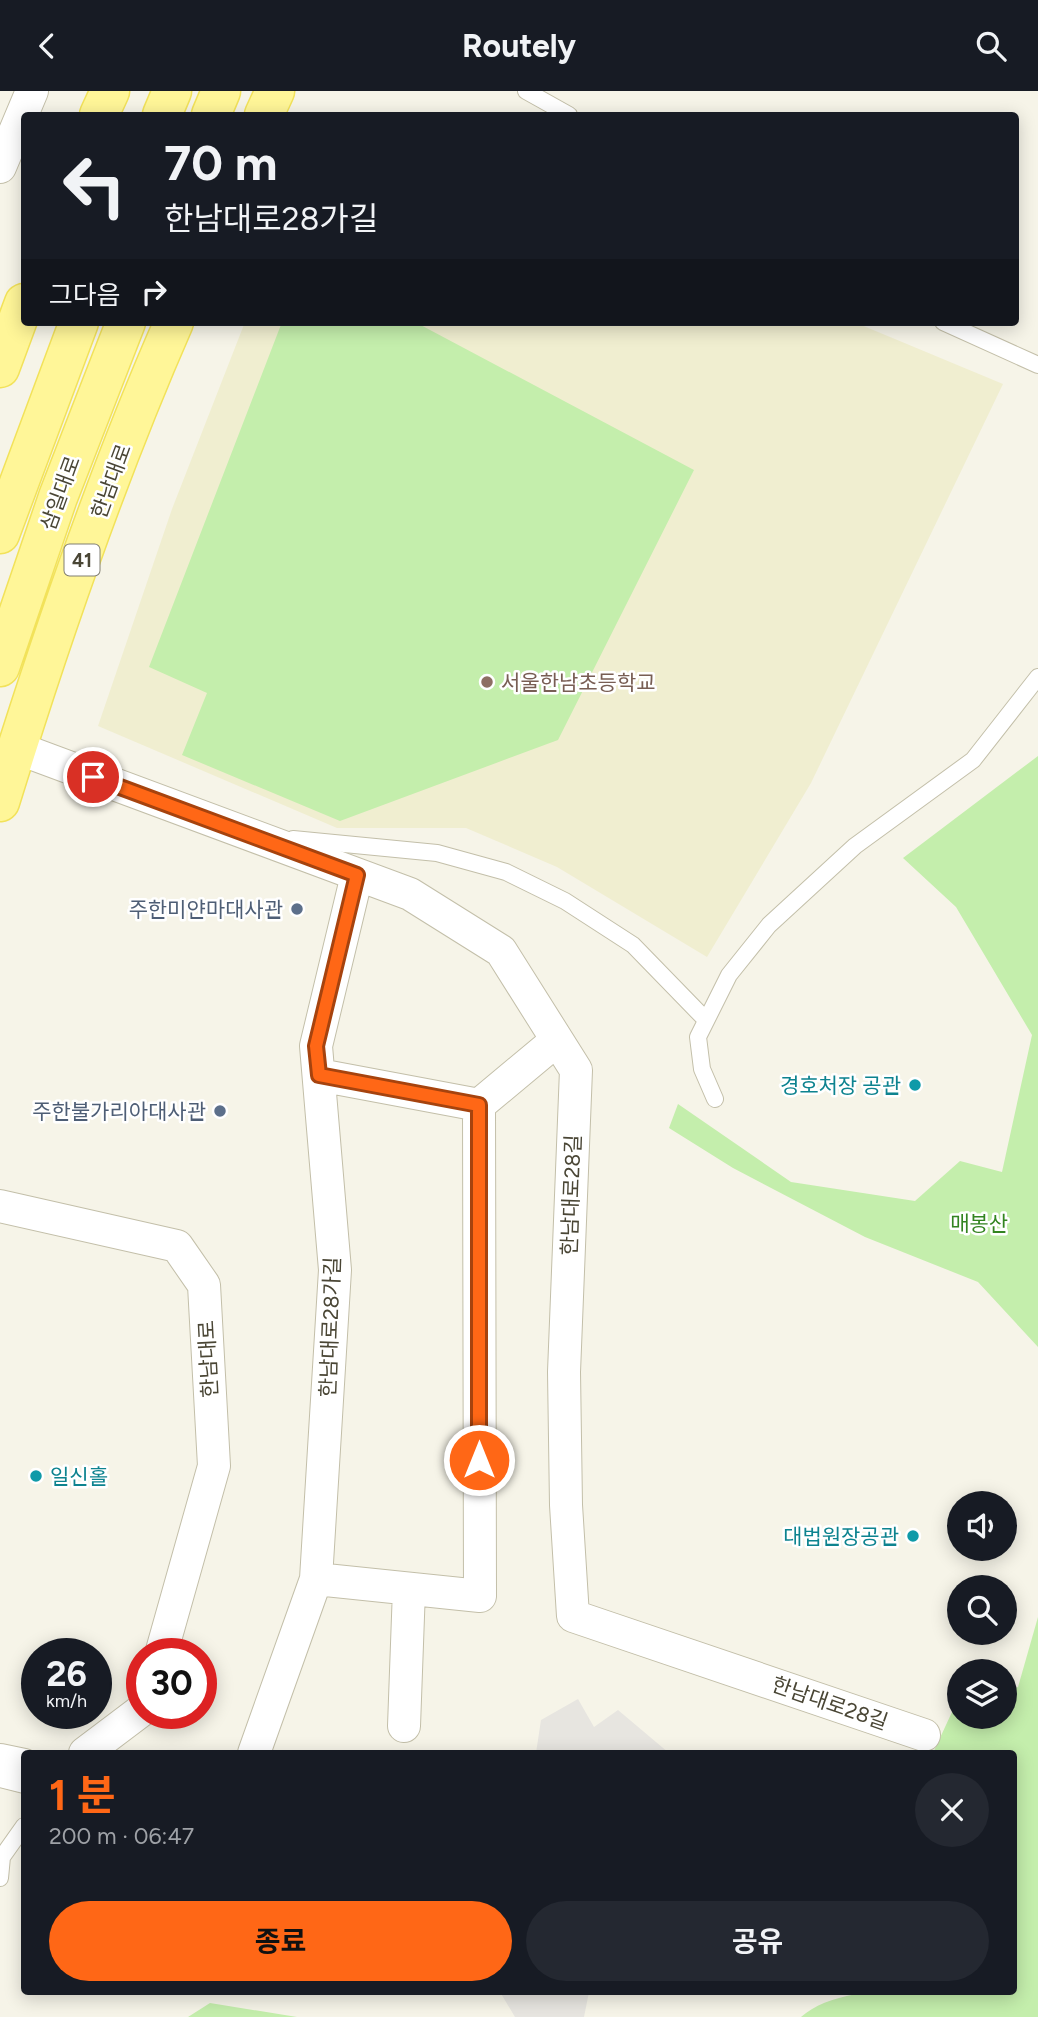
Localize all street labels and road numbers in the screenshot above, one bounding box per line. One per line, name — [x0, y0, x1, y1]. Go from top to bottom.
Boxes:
street label: 한남대로 — [86, 440, 136, 522]
street label: 삼일대로 — [35, 452, 85, 534]
road number: 41 — [64, 545, 100, 575]
street label: 한남대로28길 — [556, 1134, 586, 1256]
street label: 한남대로28가길 — [315, 1256, 345, 1398]
street label: 한남대로 — [193, 1320, 223, 1398]
street label: 한남대로28길 — [769, 1671, 891, 1735]

